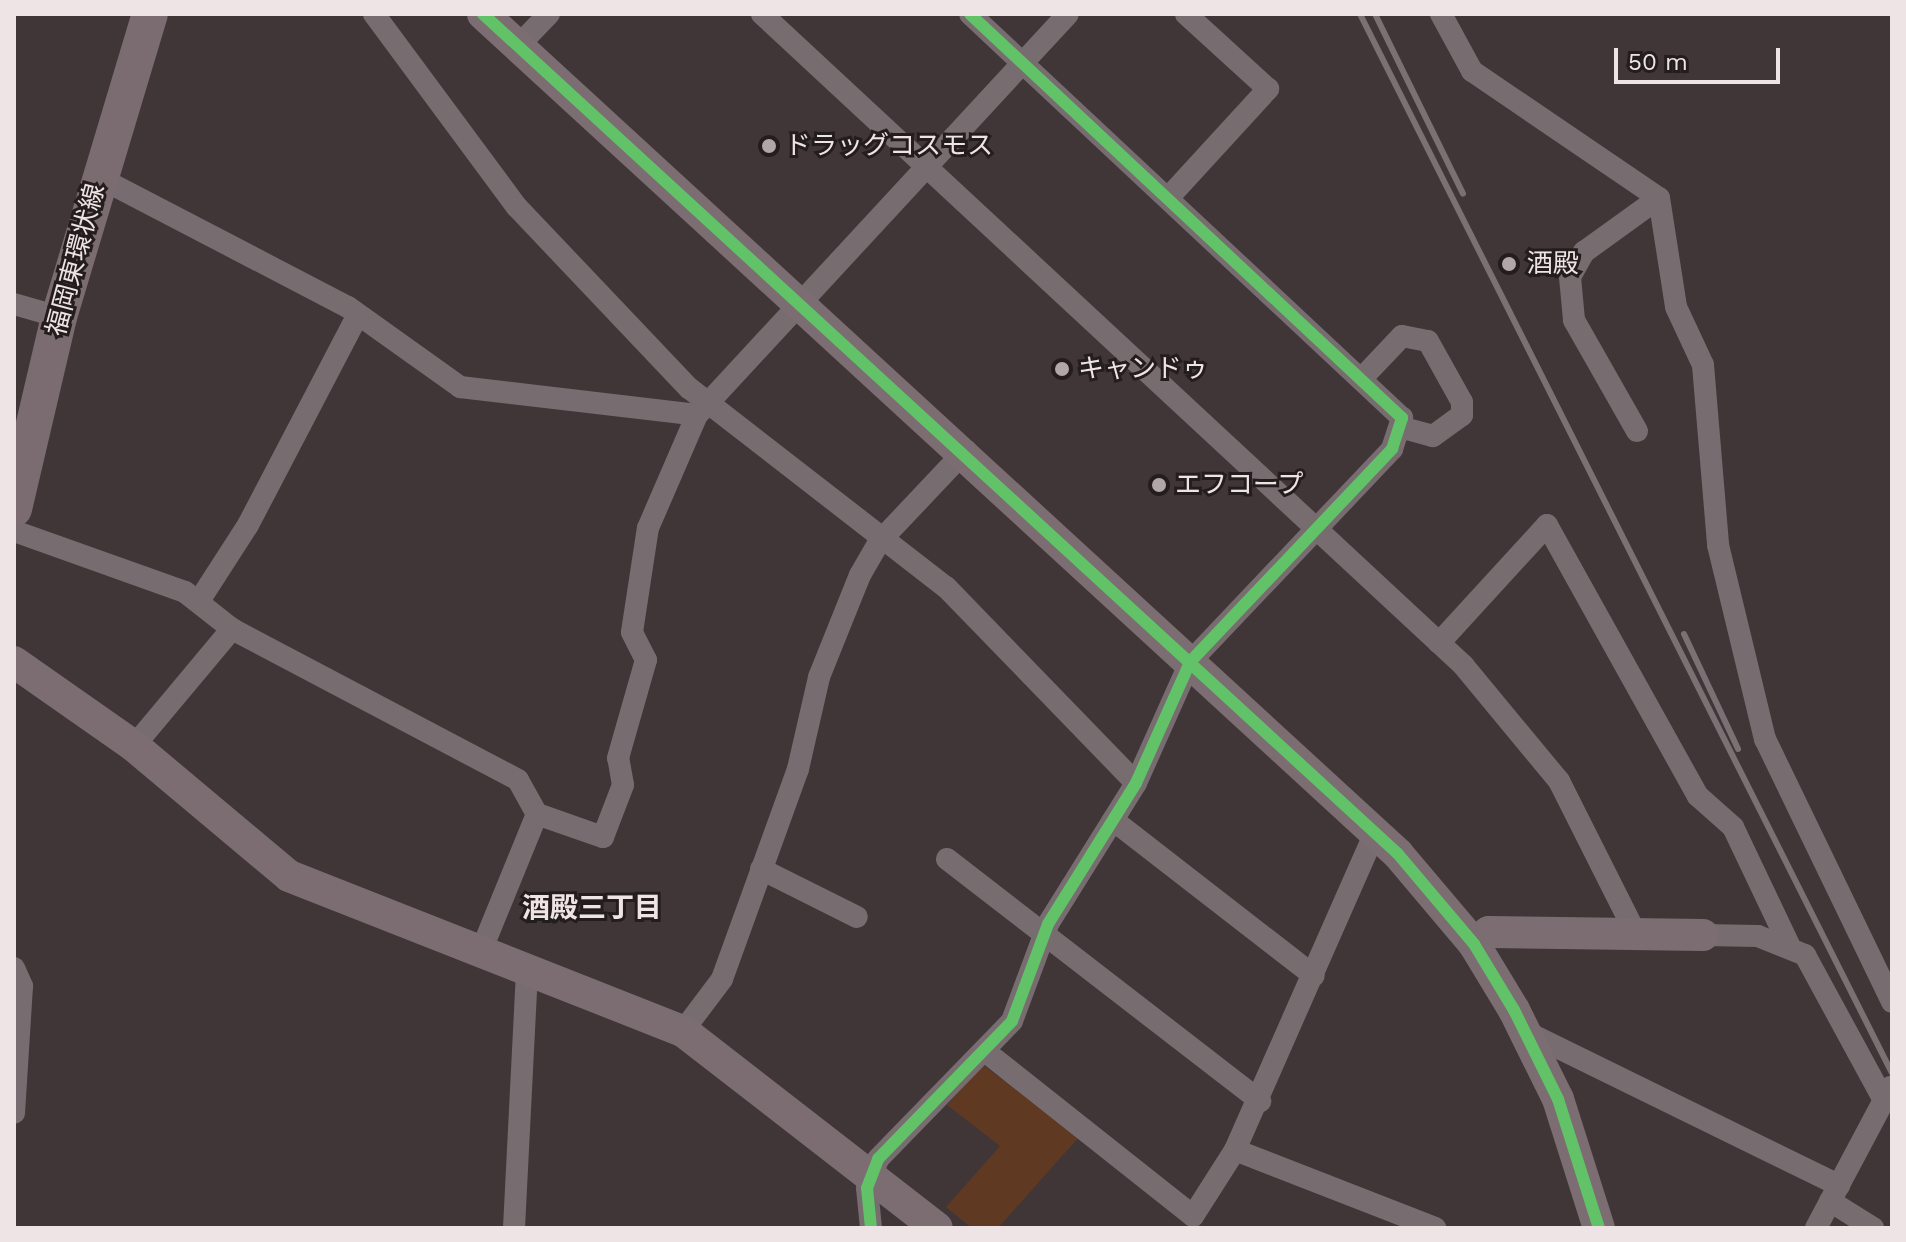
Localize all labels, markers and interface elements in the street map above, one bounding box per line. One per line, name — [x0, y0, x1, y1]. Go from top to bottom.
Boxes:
scale bar — [1618, 32, 1784, 82]
text: 50 m — [1628, 48, 1688, 76]
place label: ドラッグコスモス — [785, 130, 993, 162]
marker: ドラッグコスモス — [760, 137, 778, 155]
street label: 福岡東環状線 — [41, 181, 111, 339]
place label: 酒殿 — [1527, 248, 1579, 280]
marker: 酒殿 — [1498, 253, 1520, 275]
place label: キャンドゥ — [1078, 353, 1208, 385]
marker: キャンドゥ — [1053, 360, 1071, 378]
place label: エフコープ — [1175, 469, 1305, 501]
marker: エフコープ — [1150, 476, 1168, 494]
district label: 酒殿三丁目 — [522, 891, 662, 925]

